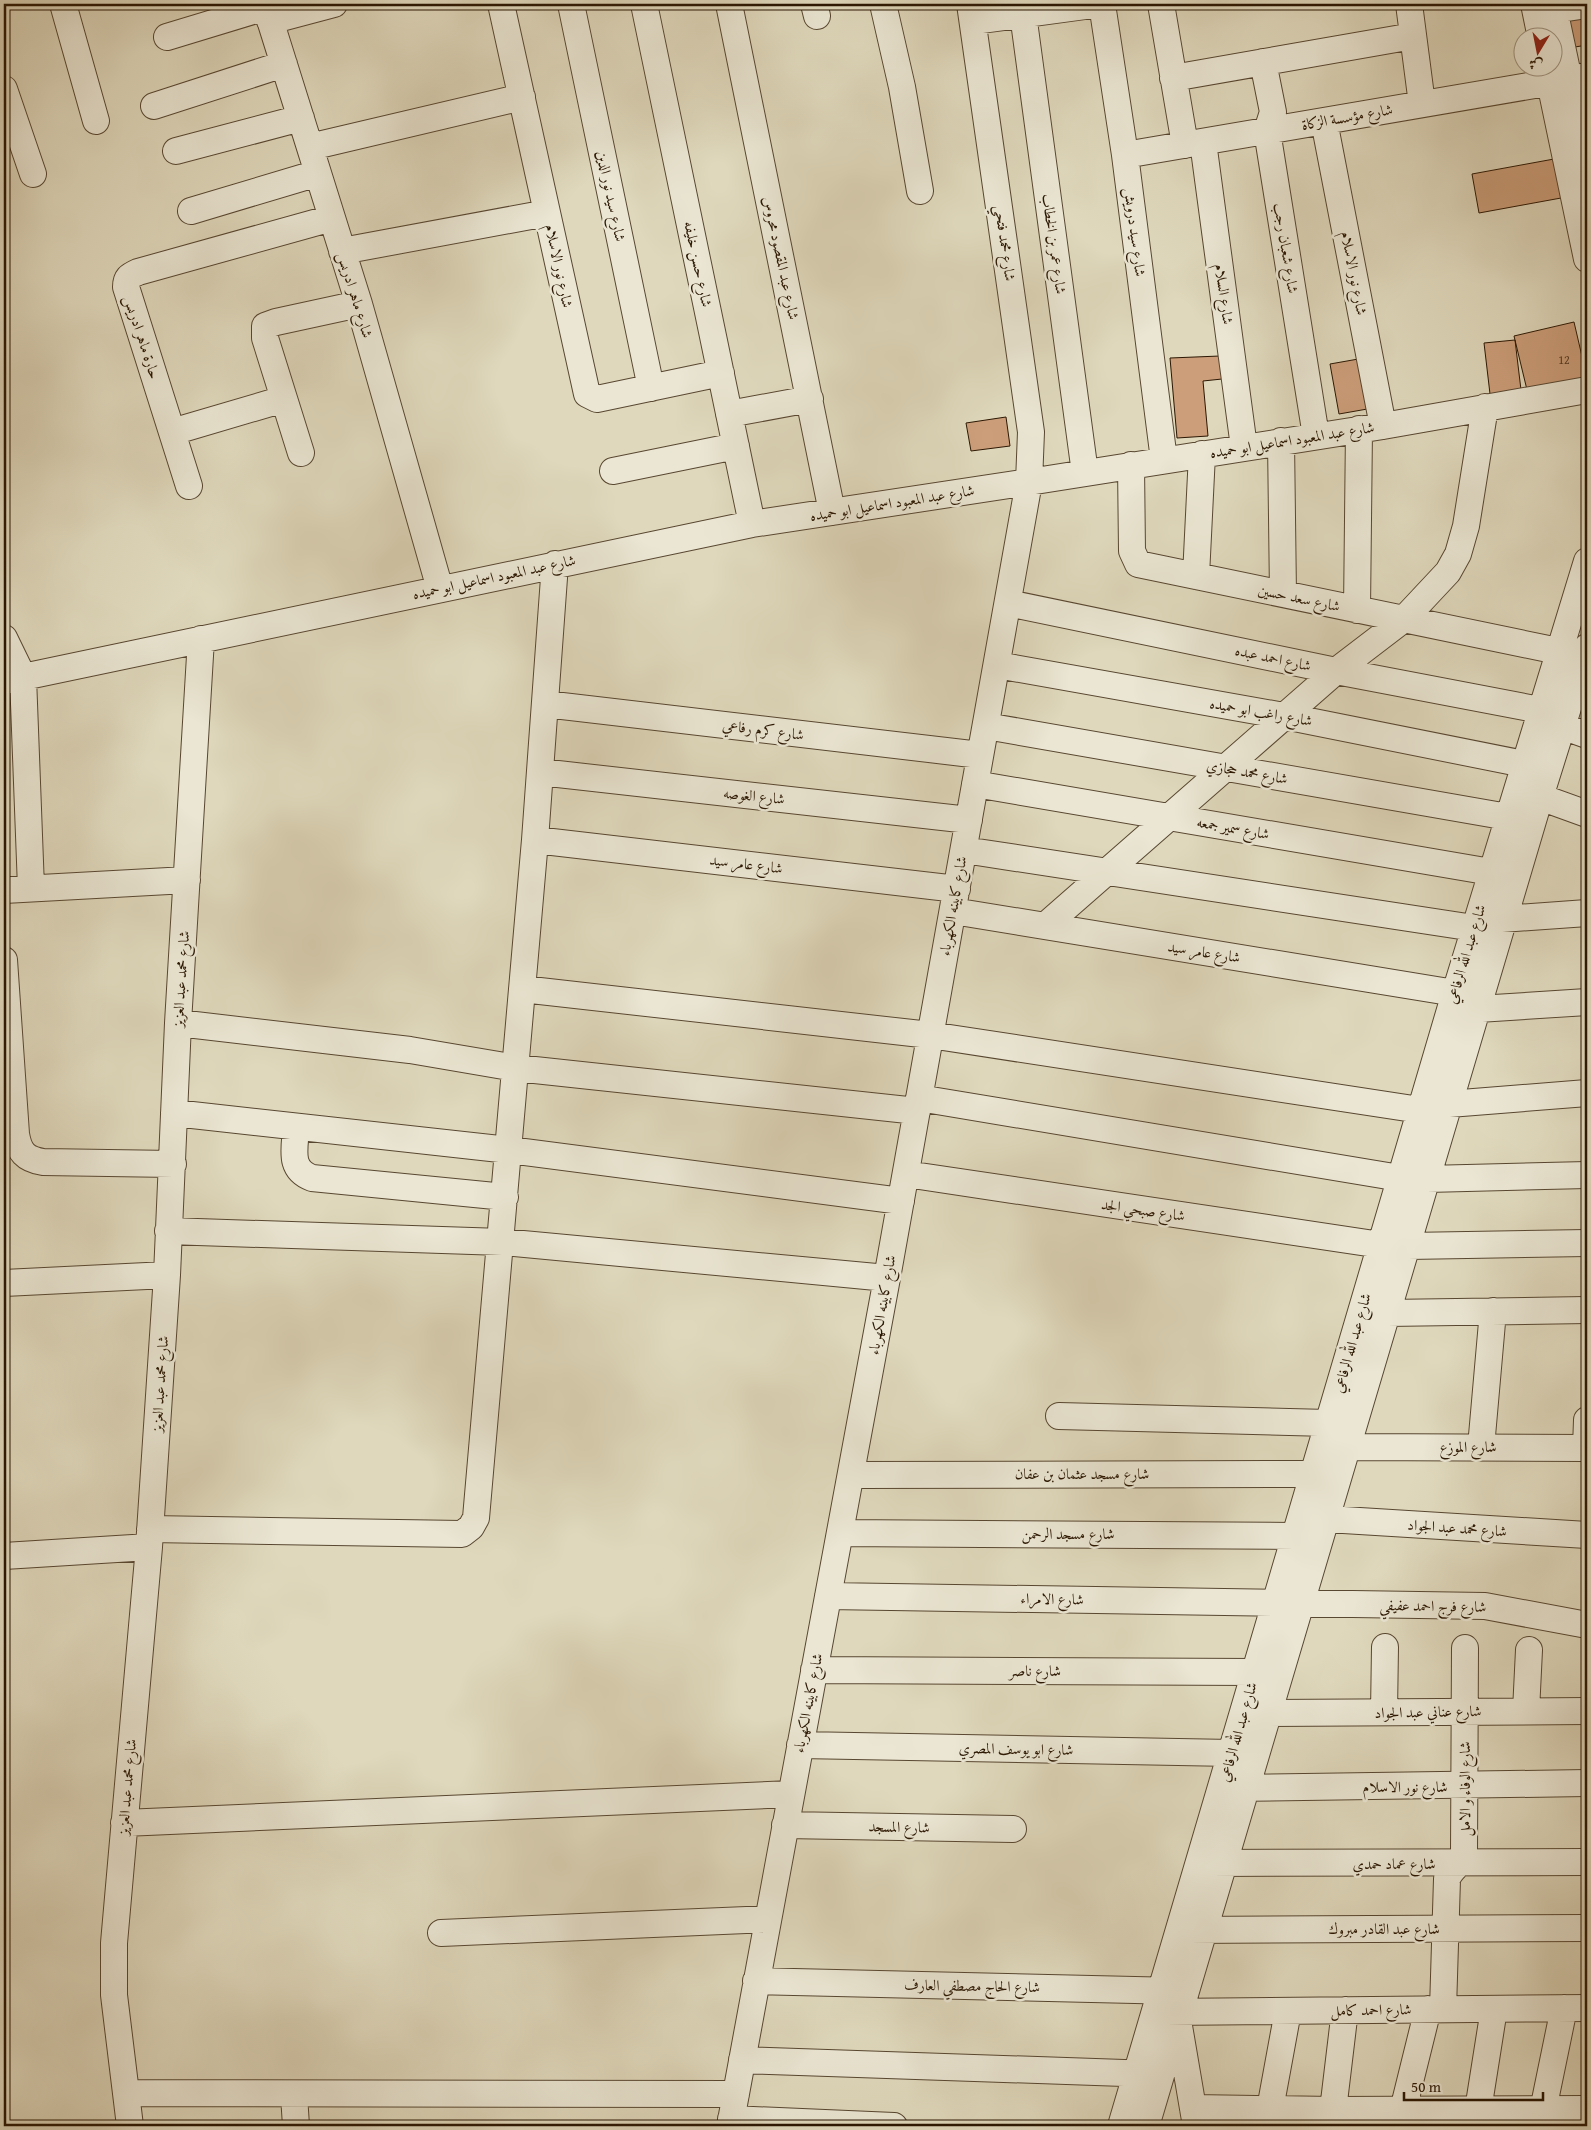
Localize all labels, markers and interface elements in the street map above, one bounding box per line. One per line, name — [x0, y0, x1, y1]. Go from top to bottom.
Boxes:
north arrow — [1514, 28, 1564, 78]
text: ش — [1527, 54, 1544, 76]
street label: شارع مؤسسة الزكاة — [1300, 98, 1395, 138]
street label: شارع سيد نور الدين — [589, 148, 631, 244]
street label: شارع سيد درويش — [1117, 186, 1151, 278]
street label: شارع عمر بن الخطاب — [1034, 192, 1072, 296]
street label: شارع عبد المقصود محروس — [755, 194, 805, 322]
street label: شارع شعبان رجب — [1266, 201, 1304, 295]
street label: شارع محمد فتحي — [986, 203, 1021, 283]
street label: شارع حسن خليفه — [676, 219, 718, 309]
street label: شارع نور الاسلام — [537, 222, 579, 310]
street label: شارع نور الاسلام — [1333, 229, 1373, 317]
street label: شارع ماهر ادريس — [330, 249, 378, 341]
street label: شارع السلام — [1207, 262, 1239, 326]
street label: حارة ماهر ادريس — [119, 292, 166, 381]
house number: 12 — [1558, 351, 1570, 368]
street label: شارع عبد المعبود اسماعيل ابو حميده — [1208, 416, 1376, 466]
street label: شارع عبد المعبود اسماعيل ابو حميده — [808, 479, 976, 529]
street label: شارع عبد المعبود اسماعيل ابو حميده — [410, 549, 578, 607]
street label: شارع سعد حسين — [1255, 579, 1342, 619]
street label: شارع احمد عبده — [1232, 639, 1313, 679]
street label: شارع راغب ابو حميده — [1207, 692, 1314, 734]
street label: شارع كرم رفاعي — [721, 714, 805, 748]
street label: شارع محمد حجازي — [1204, 754, 1289, 792]
street label: شارع الغوصه — [722, 782, 786, 812]
street label: شارع سمير جمعه — [1195, 811, 1271, 847]
street label: شارع عامر سيد — [708, 849, 784, 881]
street label: شارع كابينه الكهرباء — [933, 854, 975, 958]
street label: شارع عبد الله الرفاعي — [1439, 901, 1493, 1007]
street label: شارع محمد عبد العزيز — [167, 930, 197, 1030]
street label: شارع عامر سيد — [1166, 935, 1242, 971]
street label: شارع صبحي الجد — [1099, 1193, 1186, 1230]
street label: شارع كابينه الكهرباء — [862, 1253, 904, 1357]
street label: شارع عبد الله الرفاعي — [1326, 1290, 1379, 1396]
street label: شارع محمد عبد العزيز — [146, 1335, 176, 1435]
street label: شارع الموزع — [1439, 1436, 1497, 1460]
street label: شارع مسجد عثمان بن عفان — [1015, 1463, 1149, 1487]
street label: شارع محمد عبد الجواد — [1406, 1514, 1508, 1544]
street label: شارع مسجد الرحمن — [1021, 1523, 1115, 1547]
street label: شارع الامراء — [1020, 1587, 1084, 1613]
street label: شارع فرج احمد عفيفي — [1379, 1594, 1487, 1621]
street label: شارع كابينه الكهرباء — [788, 1651, 830, 1755]
street label: شارع ناصر — [1007, 1660, 1061, 1684]
street label: شارع عبد الله الرفاعي — [1212, 1679, 1265, 1785]
street label: شارع عناني عبد الجواد — [1374, 1700, 1482, 1726]
street label: شارع ابو يوسف المصري — [958, 1737, 1074, 1763]
street label: شارع محمد عبد العزيز — [112, 1738, 144, 1838]
street label: شارع الوفاء و الامل — [1454, 1742, 1478, 1836]
street label: شارع نور الاسلام — [1362, 1776, 1448, 1800]
street label: شارع المسجد — [868, 1815, 930, 1841]
street label: شارع عماد حمدي — [1353, 1853, 1435, 1877]
street label: شارع عبد القادر مبروك — [1328, 1918, 1440, 1942]
street label: شارع الحاج مصطفي العارف — [904, 1974, 1040, 2001]
street label: شارع احمد كامل — [1330, 1998, 1412, 2024]
scale bar — [1404, 2070, 1542, 2102]
text: 50 m — [1411, 2076, 1442, 2097]

